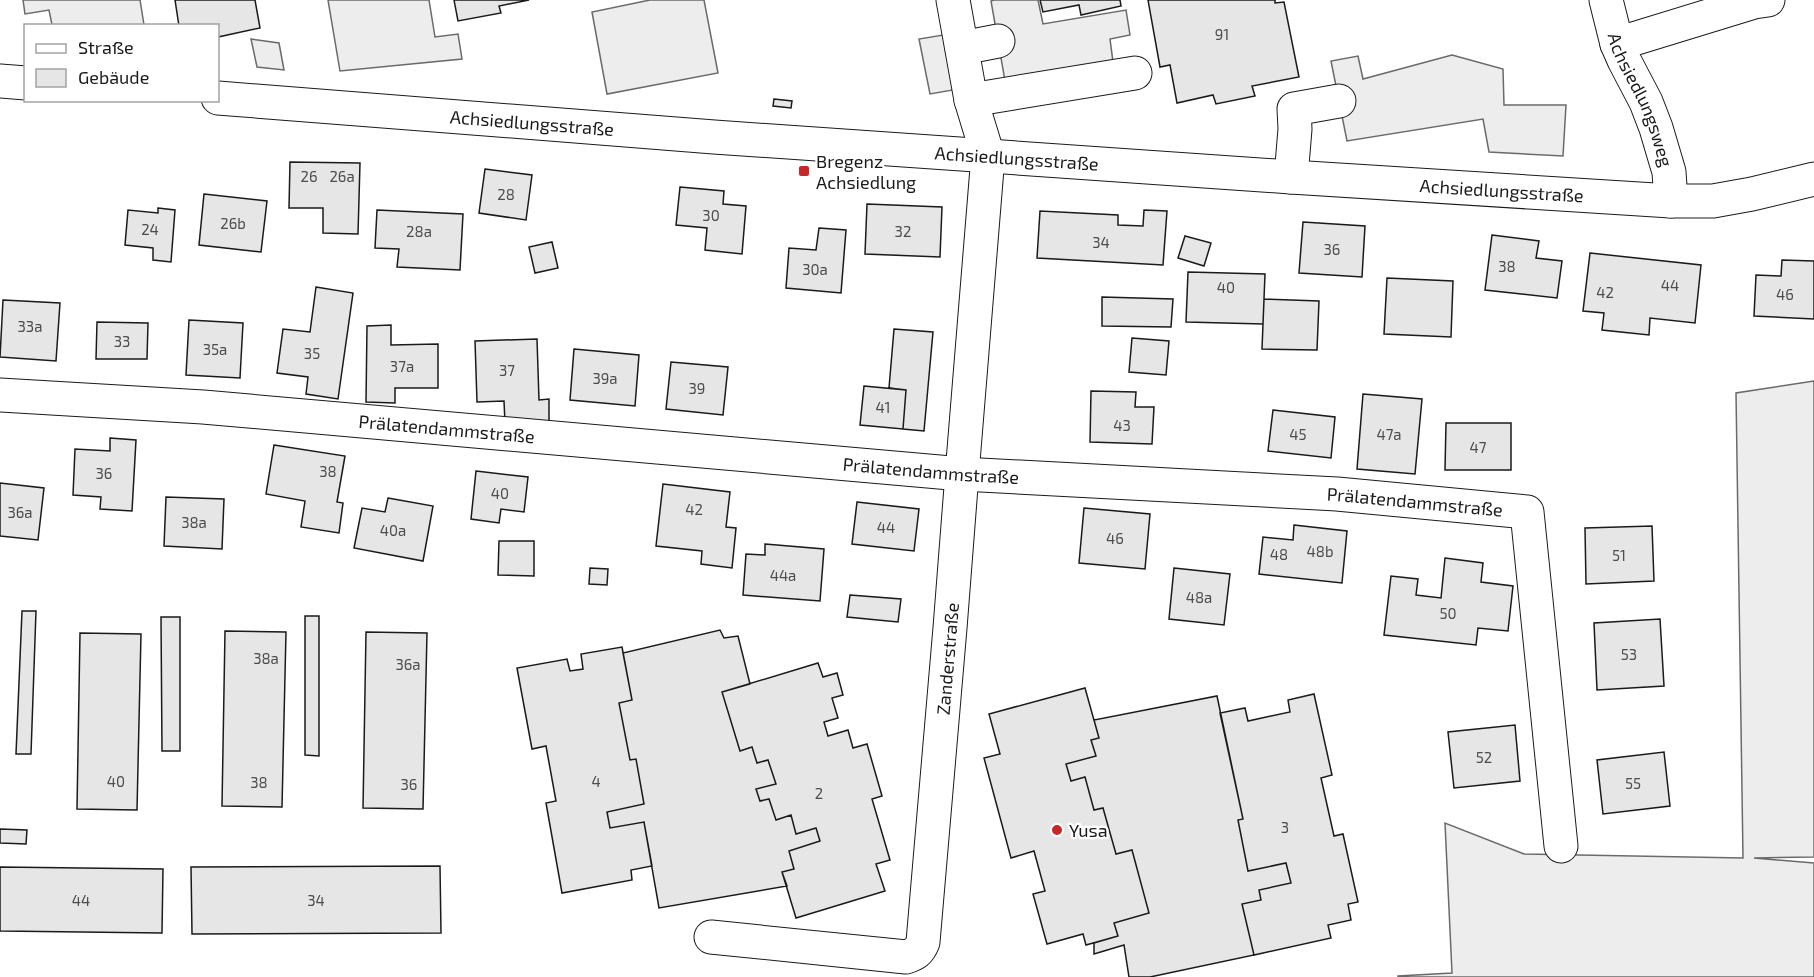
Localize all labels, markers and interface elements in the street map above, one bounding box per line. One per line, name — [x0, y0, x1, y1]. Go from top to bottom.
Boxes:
legend — [24, 24, 219, 102]
house number: 91 — [1215, 25, 1229, 43]
street label: Achsiedlungsweg — [1604, 30, 1678, 169]
text: Straße — [78, 36, 134, 58]
text: Gebäude — [78, 66, 149, 88]
street label: Achsiedlungsstraße — [449, 105, 615, 140]
street label: Achsiedlungsstraße — [934, 141, 1099, 175]
place label: Bregenz Achsiedlung — [816, 150, 916, 193]
marker: Bregenz Achsiedlung — [797, 164, 811, 178]
house number: 26 — [300, 167, 318, 185]
house number: 26a — [329, 167, 355, 185]
street label: Achsiedlungsstraße — [1419, 174, 1584, 206]
house number: 28 — [497, 185, 515, 203]
house number: 30 — [702, 206, 720, 224]
house number: 26b — [220, 214, 246, 232]
house number: 24 — [141, 220, 159, 238]
house number: 28a — [406, 222, 432, 240]
house number: 32 — [895, 222, 911, 240]
house number: 34 — [1092, 233, 1110, 251]
house number: 36 — [1324, 240, 1340, 258]
house number: 38 — [1498, 257, 1516, 275]
house number: 30a — [802, 260, 828, 278]
house number: 44 — [1661, 276, 1679, 294]
house number: 40 — [1217, 278, 1235, 296]
house number: 42 — [1596, 283, 1614, 301]
house number: 46 — [1776, 285, 1794, 303]
house number: 33a — [18, 317, 42, 335]
house number: 33 — [114, 332, 130, 350]
house number: 35a — [203, 340, 227, 358]
house number: 35 — [304, 344, 320, 362]
house number: 37a — [390, 357, 414, 375]
house number: 37 — [499, 361, 515, 379]
house number: 39a — [592, 369, 618, 387]
house number: 39 — [689, 379, 705, 397]
house number: 41 — [875, 398, 891, 416]
street label: Prälatendammstraße — [358, 410, 536, 447]
house number: 43 — [1113, 416, 1131, 434]
house number: 45 — [1289, 425, 1307, 443]
house number: 47a — [1376, 425, 1402, 443]
house number: 47 — [1470, 438, 1487, 456]
street label: Prälatendammstraße — [842, 453, 1020, 488]
house number: 38 — [319, 462, 337, 480]
house number: 36 — [96, 464, 112, 482]
street label: Prälatendammstraße — [1326, 482, 1504, 521]
house number: 40 — [491, 484, 509, 502]
house number: 42 — [685, 500, 703, 518]
house number: 36a — [7, 503, 33, 521]
house number: 38a — [181, 513, 207, 531]
house number: 44 — [877, 518, 895, 536]
house number: 40a — [380, 521, 406, 539]
house number: 46 — [1106, 529, 1124, 547]
house number: 48b — [1307, 542, 1333, 560]
house number: 48 — [1270, 545, 1288, 563]
house number: 51 — [1612, 546, 1626, 564]
house number: 44a — [770, 566, 796, 584]
house number: 48a — [1186, 588, 1212, 606]
street label: Zanderstraße — [932, 602, 963, 716]
house number: 50 — [1439, 604, 1457, 622]
house number: 53 — [1621, 645, 1637, 663]
house number: 38a — [253, 649, 279, 667]
house number: 36a — [395, 655, 421, 673]
house number: 52 — [1476, 748, 1492, 766]
house number: 40 — [107, 772, 125, 790]
house number: 4 — [591, 772, 601, 790]
house number: 38 — [250, 773, 268, 791]
house number: 55 — [1625, 774, 1641, 792]
house number: 36 — [401, 775, 417, 793]
house number: 2 — [815, 784, 823, 802]
house number: 3 — [1281, 818, 1289, 836]
place label: Yusa — [1069, 819, 1108, 841]
marker: Yusa — [1050, 823, 1064, 837]
house number: 44 — [72, 891, 90, 909]
house number: 34 — [307, 891, 325, 909]

